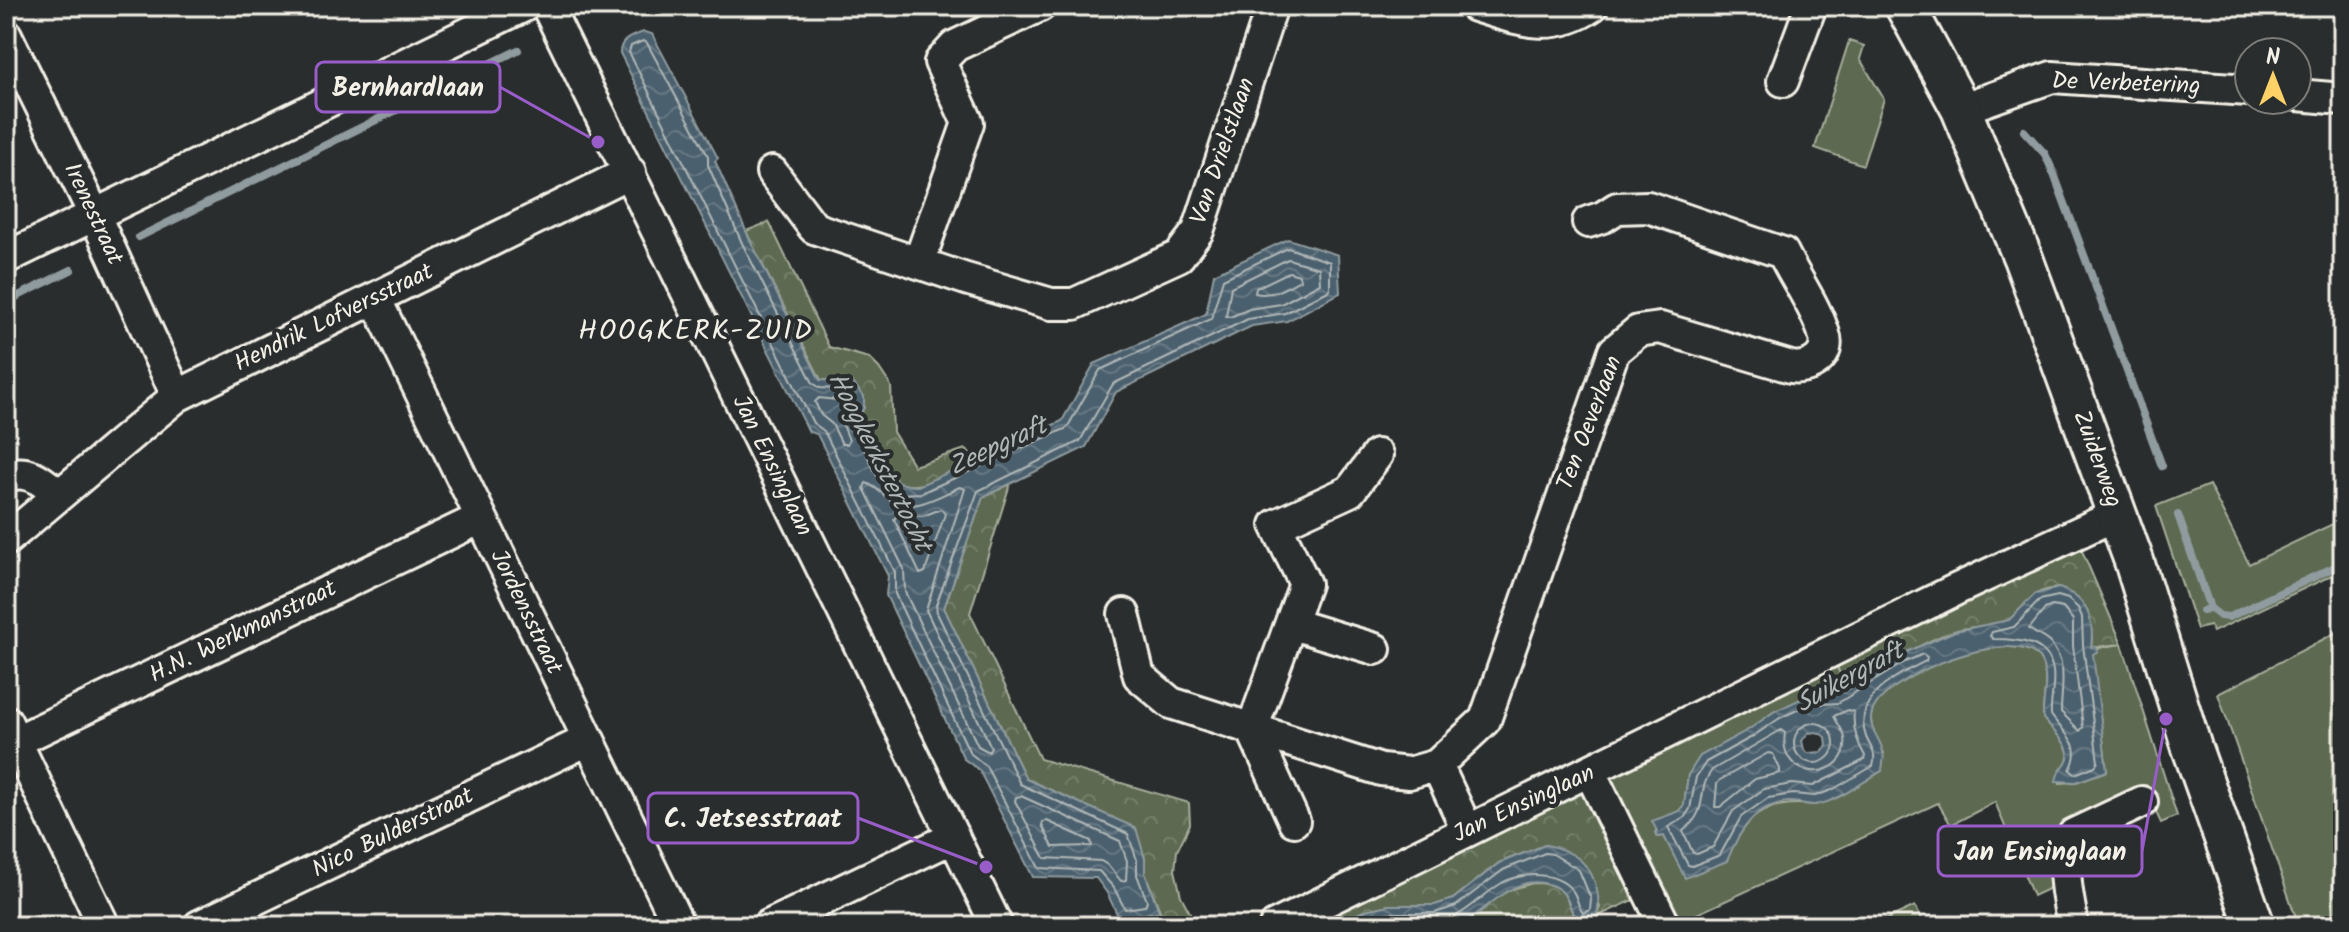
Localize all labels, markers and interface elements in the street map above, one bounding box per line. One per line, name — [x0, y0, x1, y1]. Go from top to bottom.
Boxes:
north arrow — [2233, 36, 2313, 116]
text: N — [2266, 41, 2280, 76]
callout: Bernhardlaan — [316, 62, 500, 112]
street label: De Verbetering — [2051, 62, 2201, 106]
text: Bernhardlaan — [332, 68, 484, 110]
street label: Van Drielstlaan — [1180, 72, 1266, 230]
street label: Irenestraat — [52, 156, 134, 272]
street label: Hendrik Lofversstraat — [228, 252, 441, 383]
district label: HOOGKERK-ZUID — [578, 309, 814, 354]
street label: Ten Oeverlaan — [1546, 350, 1634, 496]
water label: Hoogkerkstertocht — [816, 365, 944, 563]
street label: Jan Ensinglaan — [721, 389, 823, 543]
water label: Zeepgraft — [942, 404, 1058, 488]
street label: Zuiderweg — [2061, 405, 2133, 513]
street label: Jordensstraat — [479, 543, 573, 682]
street label: H.N. Werkmanstraat — [143, 569, 344, 694]
water label: Suikergraft — [1788, 629, 1915, 725]
street label: Jan Ensinglaan — [1446, 754, 1602, 854]
street label: Nico Bulderstraat — [305, 777, 481, 889]
callout: C. Jetsesstraat — [648, 793, 858, 843]
text: C. Jetsesstraat — [664, 799, 842, 841]
callout: Jan Ensinglaan — [1938, 826, 2142, 876]
text: Jan Ensinglaan — [1954, 832, 2126, 874]

